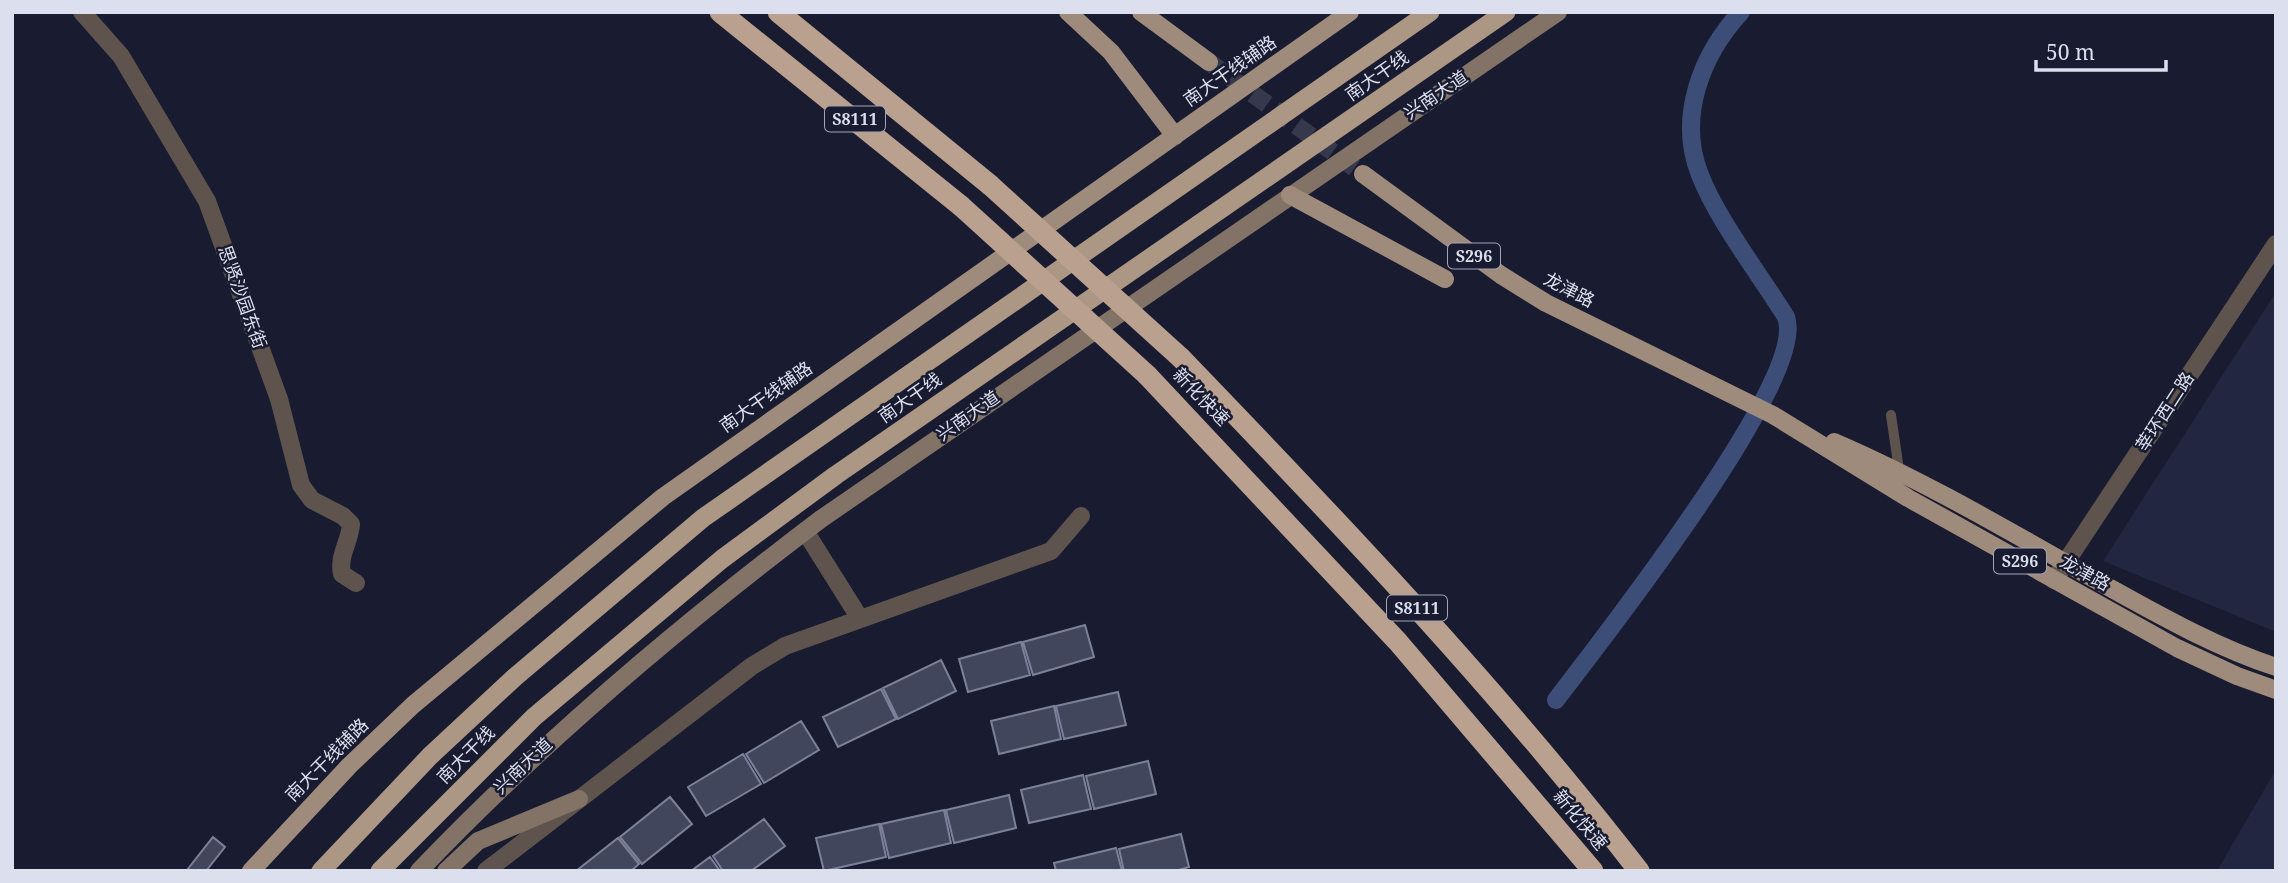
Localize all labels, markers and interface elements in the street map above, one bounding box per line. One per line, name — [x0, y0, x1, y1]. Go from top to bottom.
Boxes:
scale bar — [2036, 28, 2166, 72]
street label: 南大干线辅路 — [1178, 29, 1281, 111]
text: 50 m — [2046, 38, 2095, 66]
street label: 南大干线 — [1340, 45, 1413, 106]
street label: 兴南大道 — [1399, 64, 1472, 124]
road number: S8111 — [825, 106, 885, 132]
street label: 思贤沙园东街 — [213, 242, 273, 352]
road number: S296 — [1448, 244, 1500, 268]
street label: 龙津路 — [1540, 266, 1599, 312]
street label: 南大干线辅路 — [714, 355, 817, 437]
street label: 新化快速 — [1168, 362, 1235, 431]
street label: 南大干线 — [873, 367, 946, 428]
street label: 莘环西二路 — [2130, 367, 2199, 456]
street label: 兴南大道 — [931, 385, 1004, 446]
road number: S296 — [1994, 548, 2046, 574]
street label: 龙津路 — [2056, 549, 2115, 596]
road number: S8111 — [1387, 596, 1447, 621]
street label: 南大干线辅路 — [280, 713, 373, 806]
street label: 南大干线 — [431, 720, 499, 788]
street label: 兴南大道 — [488, 732, 557, 799]
street label: 新化快速 — [1548, 784, 1613, 855]

